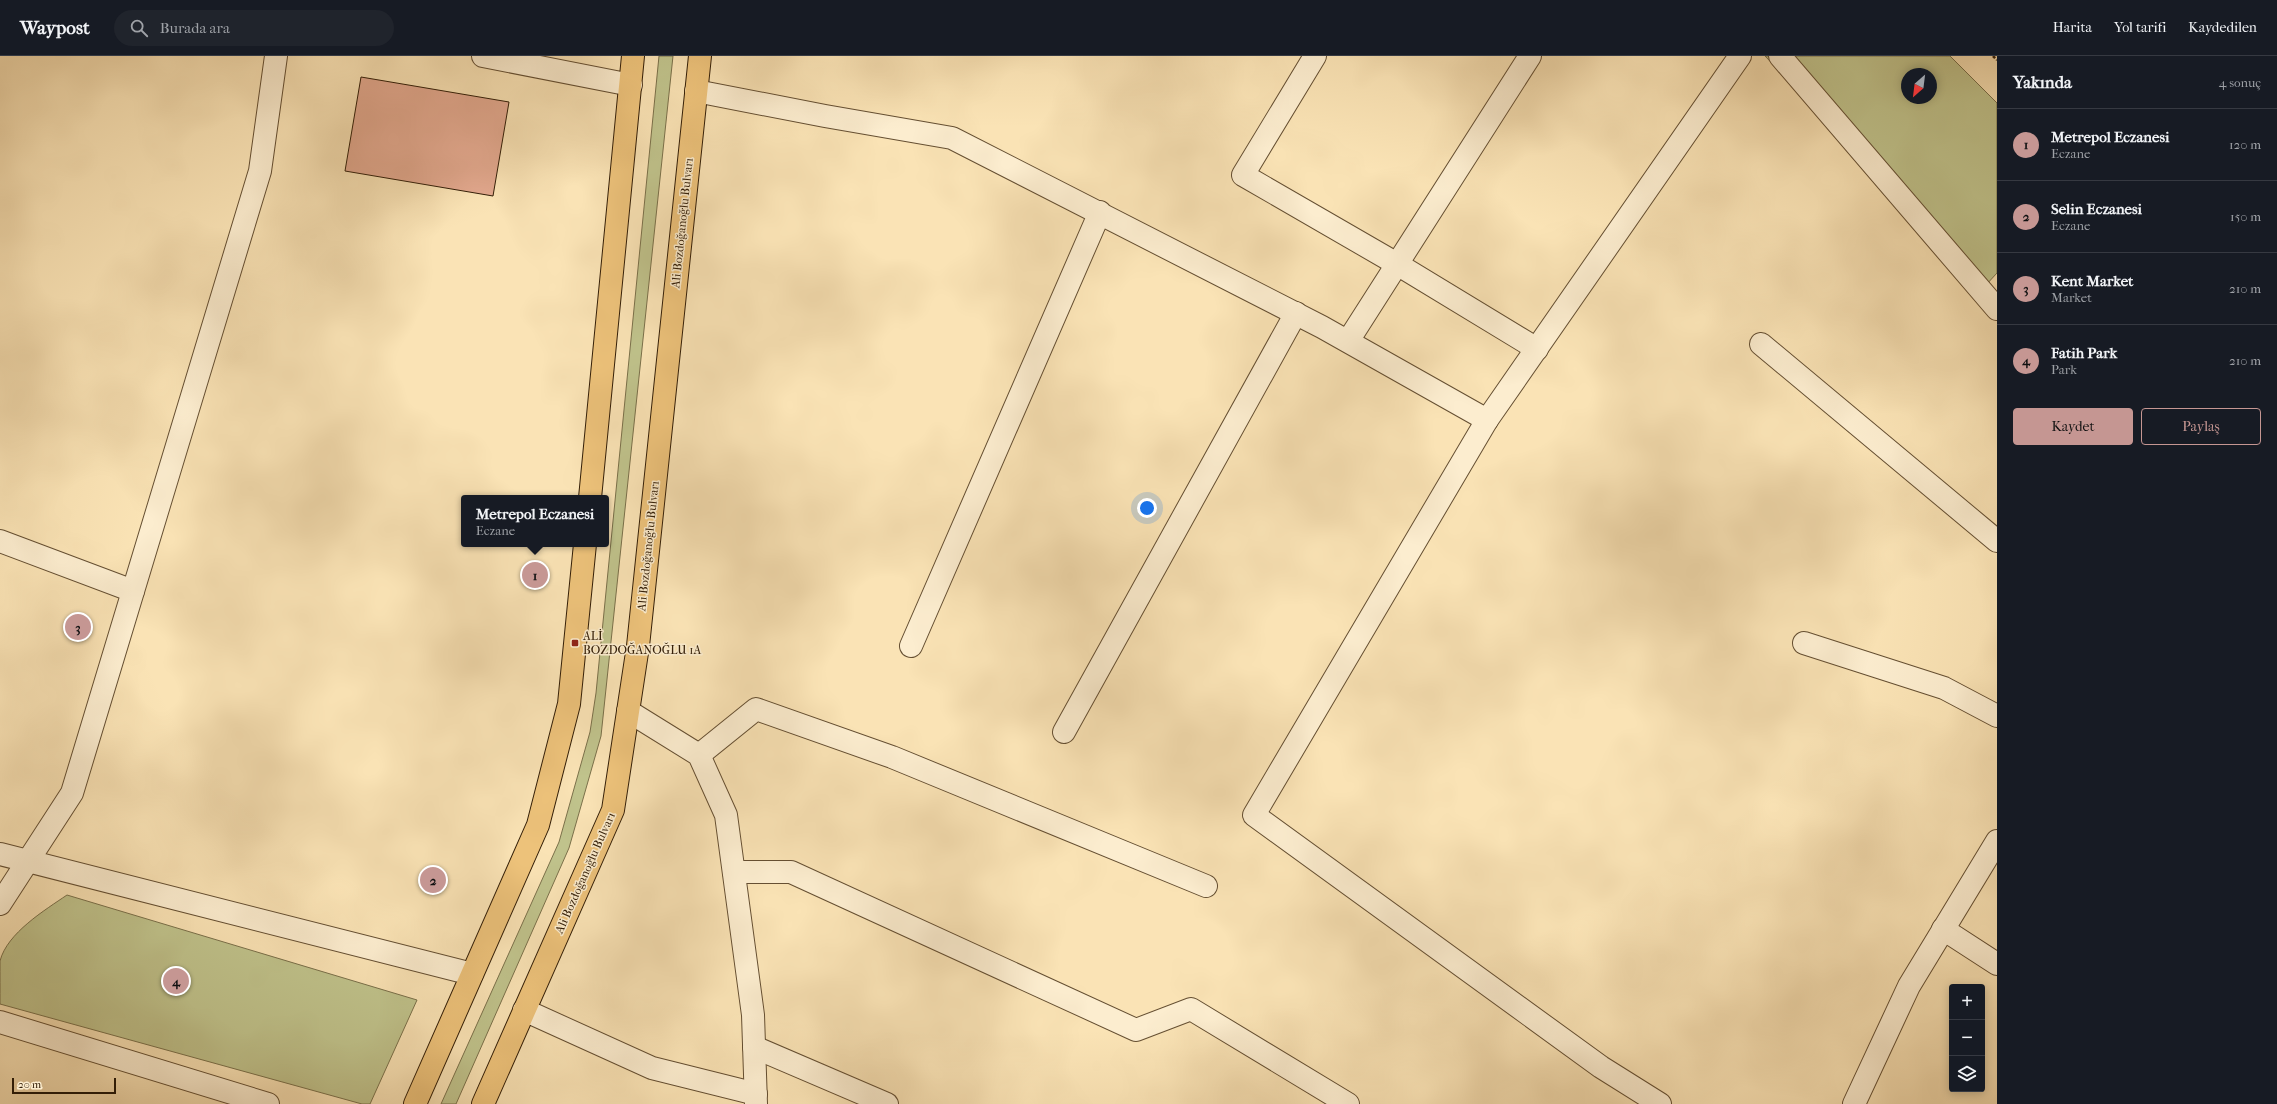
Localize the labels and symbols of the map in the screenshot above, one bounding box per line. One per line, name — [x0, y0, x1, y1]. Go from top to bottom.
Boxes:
north arrow — [1901, 68, 1937, 104]
street label: Ali Bozdoğanoğlu Bulvarı — [668, 157, 696, 290]
street label: Ali Bozdoğanoğlu Bulvarı — [634, 480, 662, 613]
your location — [1137, 498, 1157, 518]
pin: 1 — [522, 560, 548, 590]
pin: 3 — [65, 612, 91, 642]
place label: ALİ BOZDOĞANOĞLU 1A — [582, 628, 702, 657]
marker: ALİ BOZDOĞANOĞLU 1A — [570, 638, 580, 648]
street label: Ali Bozdoğanoğlu Bulvarı — [552, 810, 618, 937]
pin: 2 — [420, 865, 446, 895]
pin: 4 — [163, 966, 189, 996]
scale bar — [12, 1076, 116, 1095]

